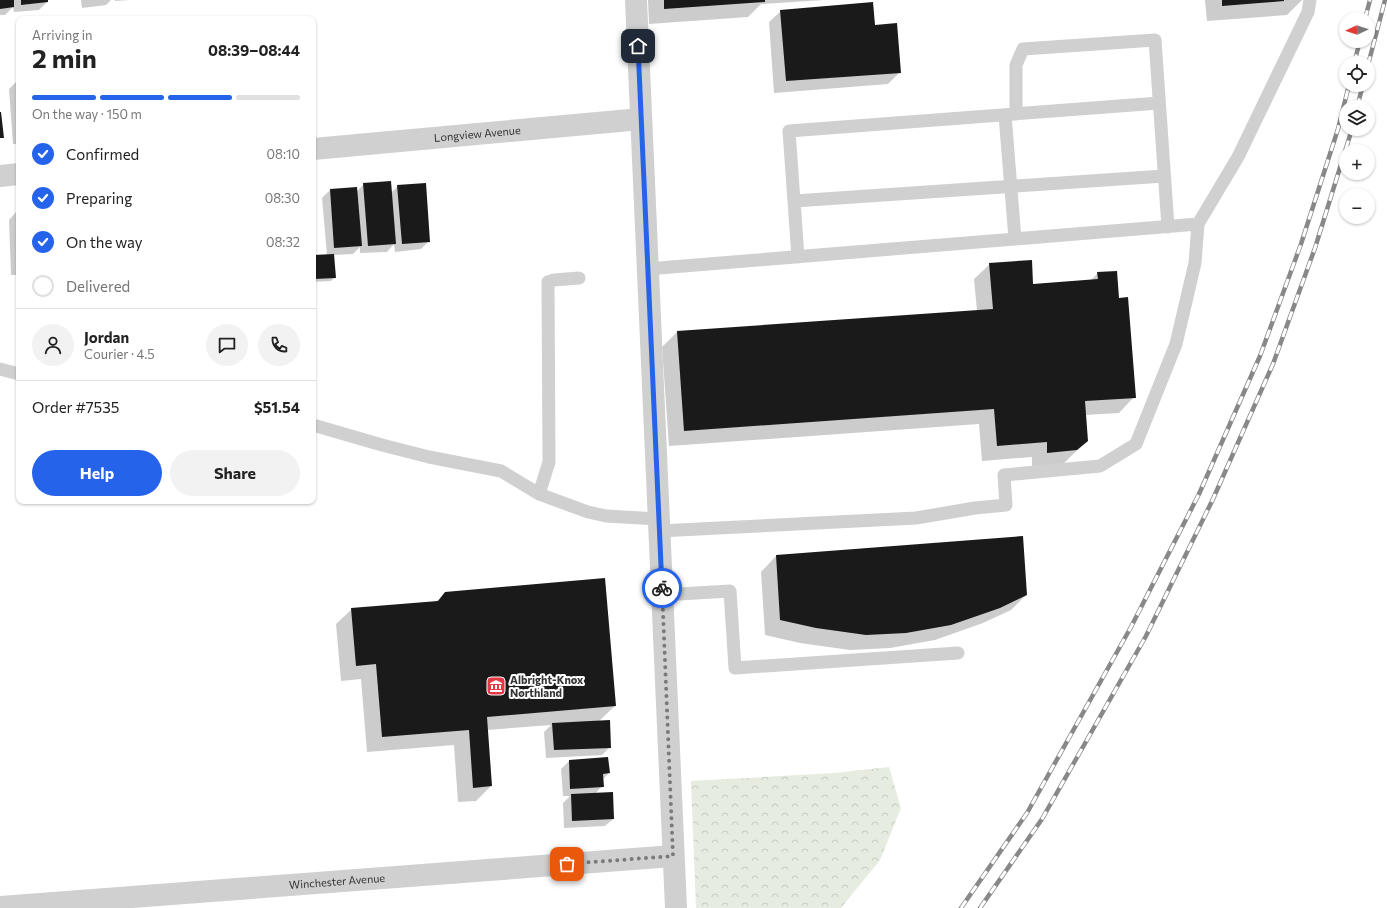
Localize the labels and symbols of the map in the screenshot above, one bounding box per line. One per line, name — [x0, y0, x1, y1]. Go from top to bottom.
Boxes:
north arrow — [1339, 12, 1375, 48]
pin — [621, 29, 655, 63]
street label: Longview Avenue — [433, 123, 521, 144]
courier — [642, 568, 682, 608]
place label: Albright-Knox Northland — [510, 673, 584, 699]
museum icon: Albright-Knox Northland — [485, 675, 507, 697]
pin — [550, 847, 584, 881]
street label: Winchester Avenue — [288, 871, 386, 891]

